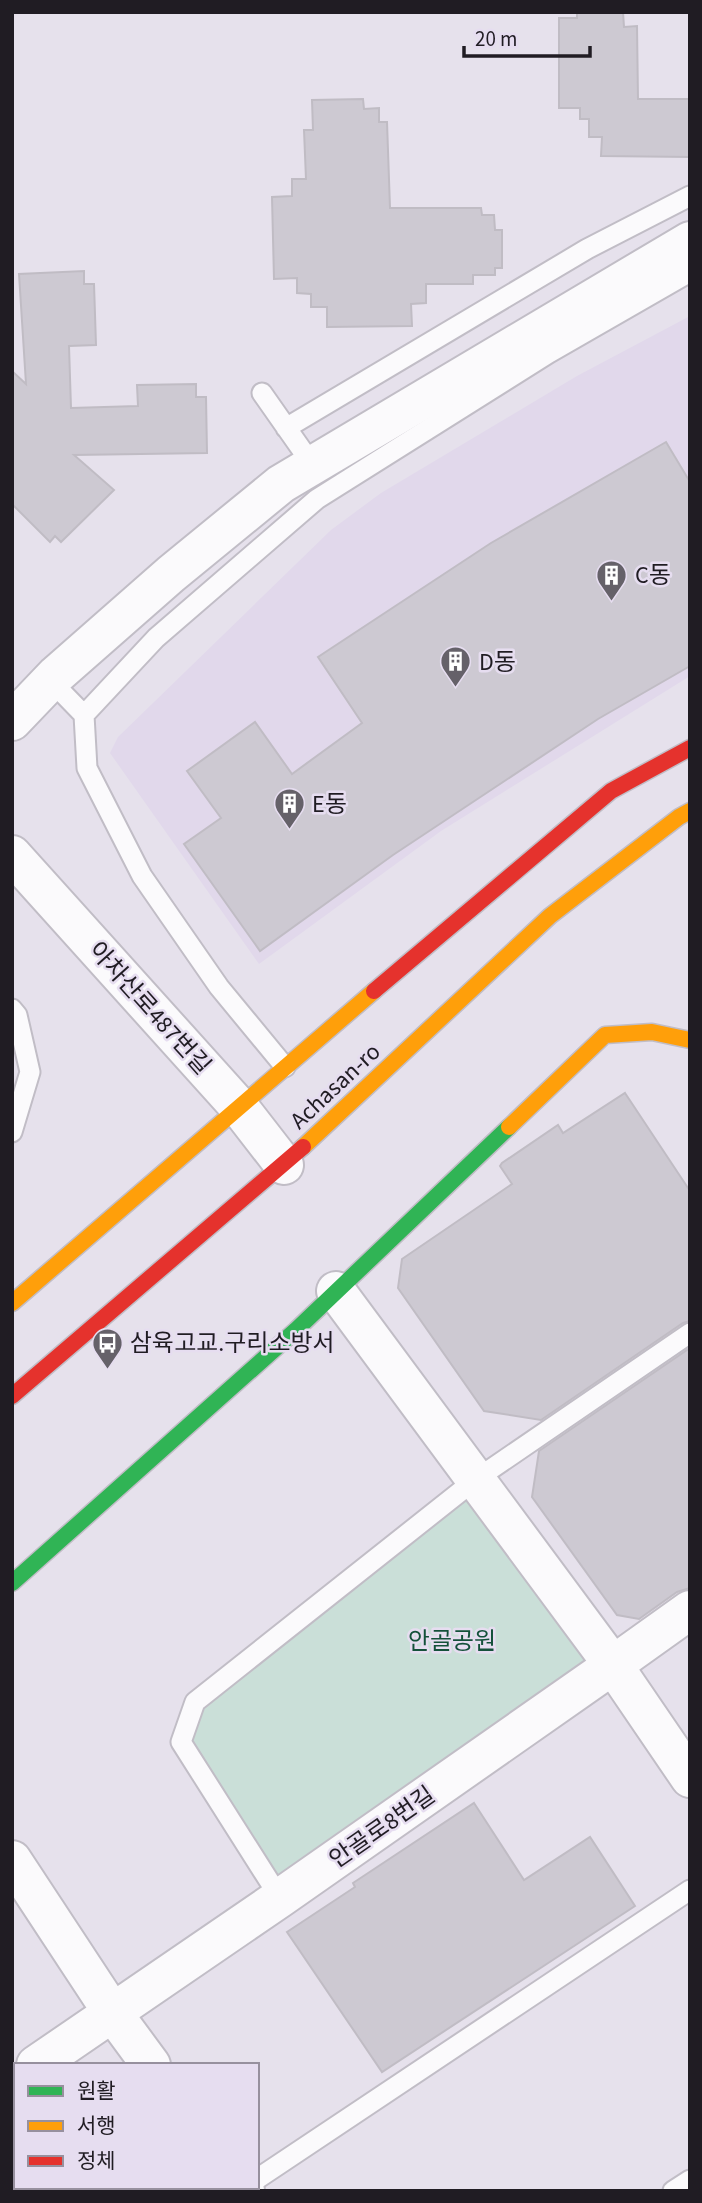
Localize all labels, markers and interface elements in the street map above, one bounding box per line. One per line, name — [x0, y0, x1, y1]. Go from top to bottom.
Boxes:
scale bar — [464, 14, 590, 58]
text: 20 m — [475, 24, 517, 54]
building icon: C동 — [595, 558, 629, 602]
place label: C동 — [635, 558, 671, 593]
building icon: D동 — [439, 645, 473, 689]
place label: D동 — [479, 645, 516, 680]
building icon: E동 — [272, 787, 306, 831]
place label: E동 — [312, 787, 347, 822]
street label: 아차산로487번길 — [80, 934, 219, 1083]
street label: Achasan-ro — [282, 1035, 389, 1138]
bus stop icon: 삼육고교.구리소방서 — [90, 1326, 124, 1370]
place label: 삼육고교.구리소방서 — [130, 1326, 335, 1361]
park label: 안골공원 — [408, 1624, 496, 1659]
street label: 안골로8번길 — [322, 1778, 442, 1877]
legend — [14, 2063, 259, 2189]
text: 원활 — [77, 2076, 116, 2106]
text: 서행 — [77, 2111, 116, 2141]
text: 정체 — [77, 2146, 116, 2176]

